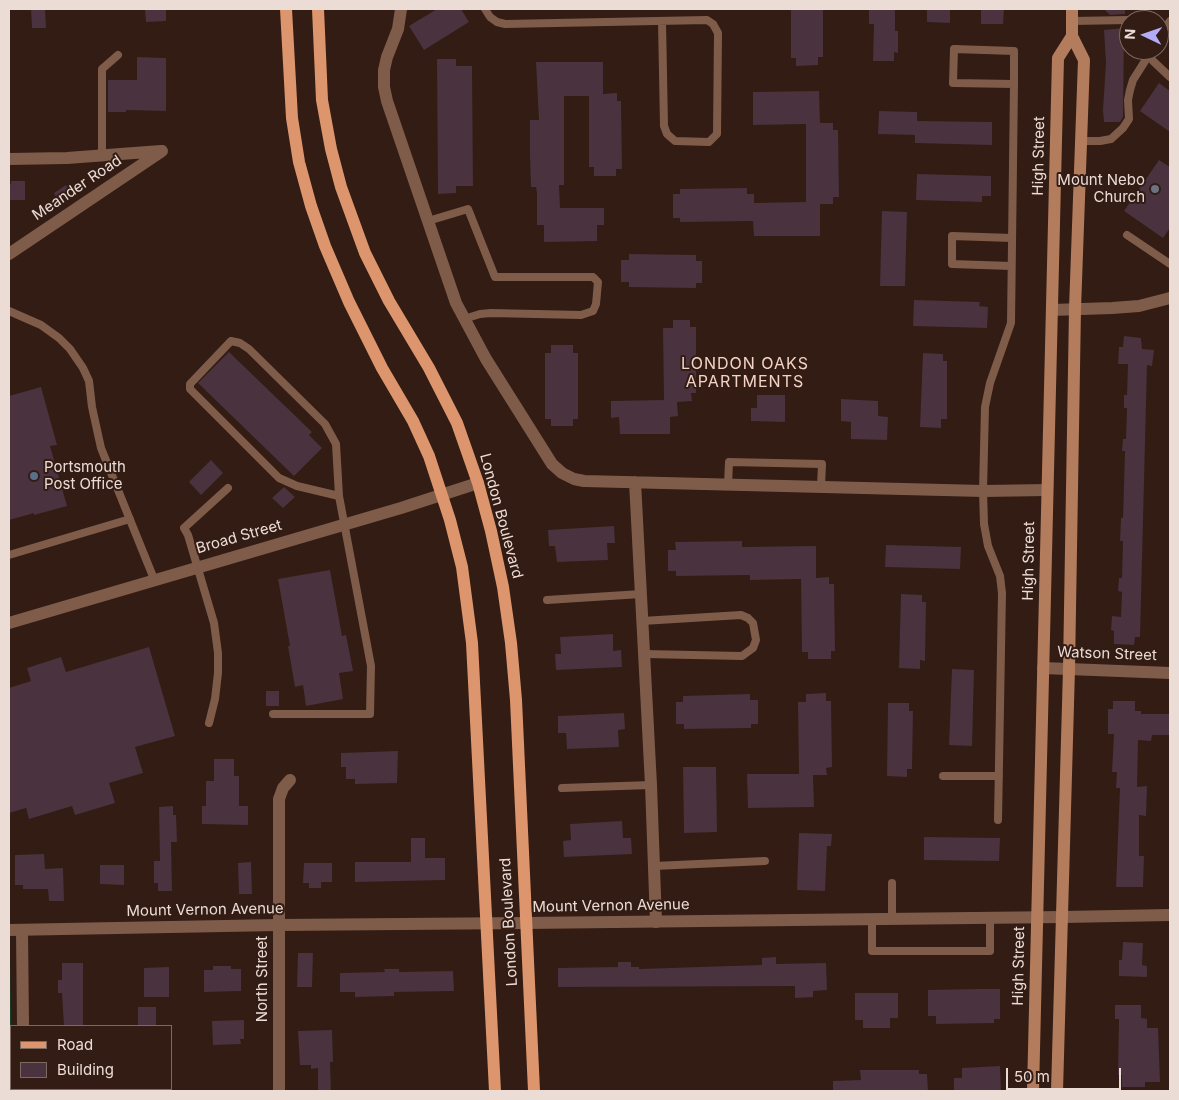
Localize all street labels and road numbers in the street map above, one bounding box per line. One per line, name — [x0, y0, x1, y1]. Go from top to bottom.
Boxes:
street label: High Street — [1029, 116, 1049, 196]
street label: Meander Road — [29, 152, 125, 224]
street label: London Boulevard — [476, 452, 526, 580]
street label: Broad Street — [194, 516, 284, 558]
street label: High Street — [1019, 521, 1039, 601]
street label: Watson Street — [1057, 643, 1157, 665]
street label: London Boulevard — [497, 857, 521, 987]
street label: Mount Vernon Avenue — [532, 896, 690, 916]
street label: Mount Vernon Avenue — [126, 900, 284, 920]
street label: High Street — [1009, 926, 1029, 1006]
street label: North Street — [253, 936, 271, 1022]

